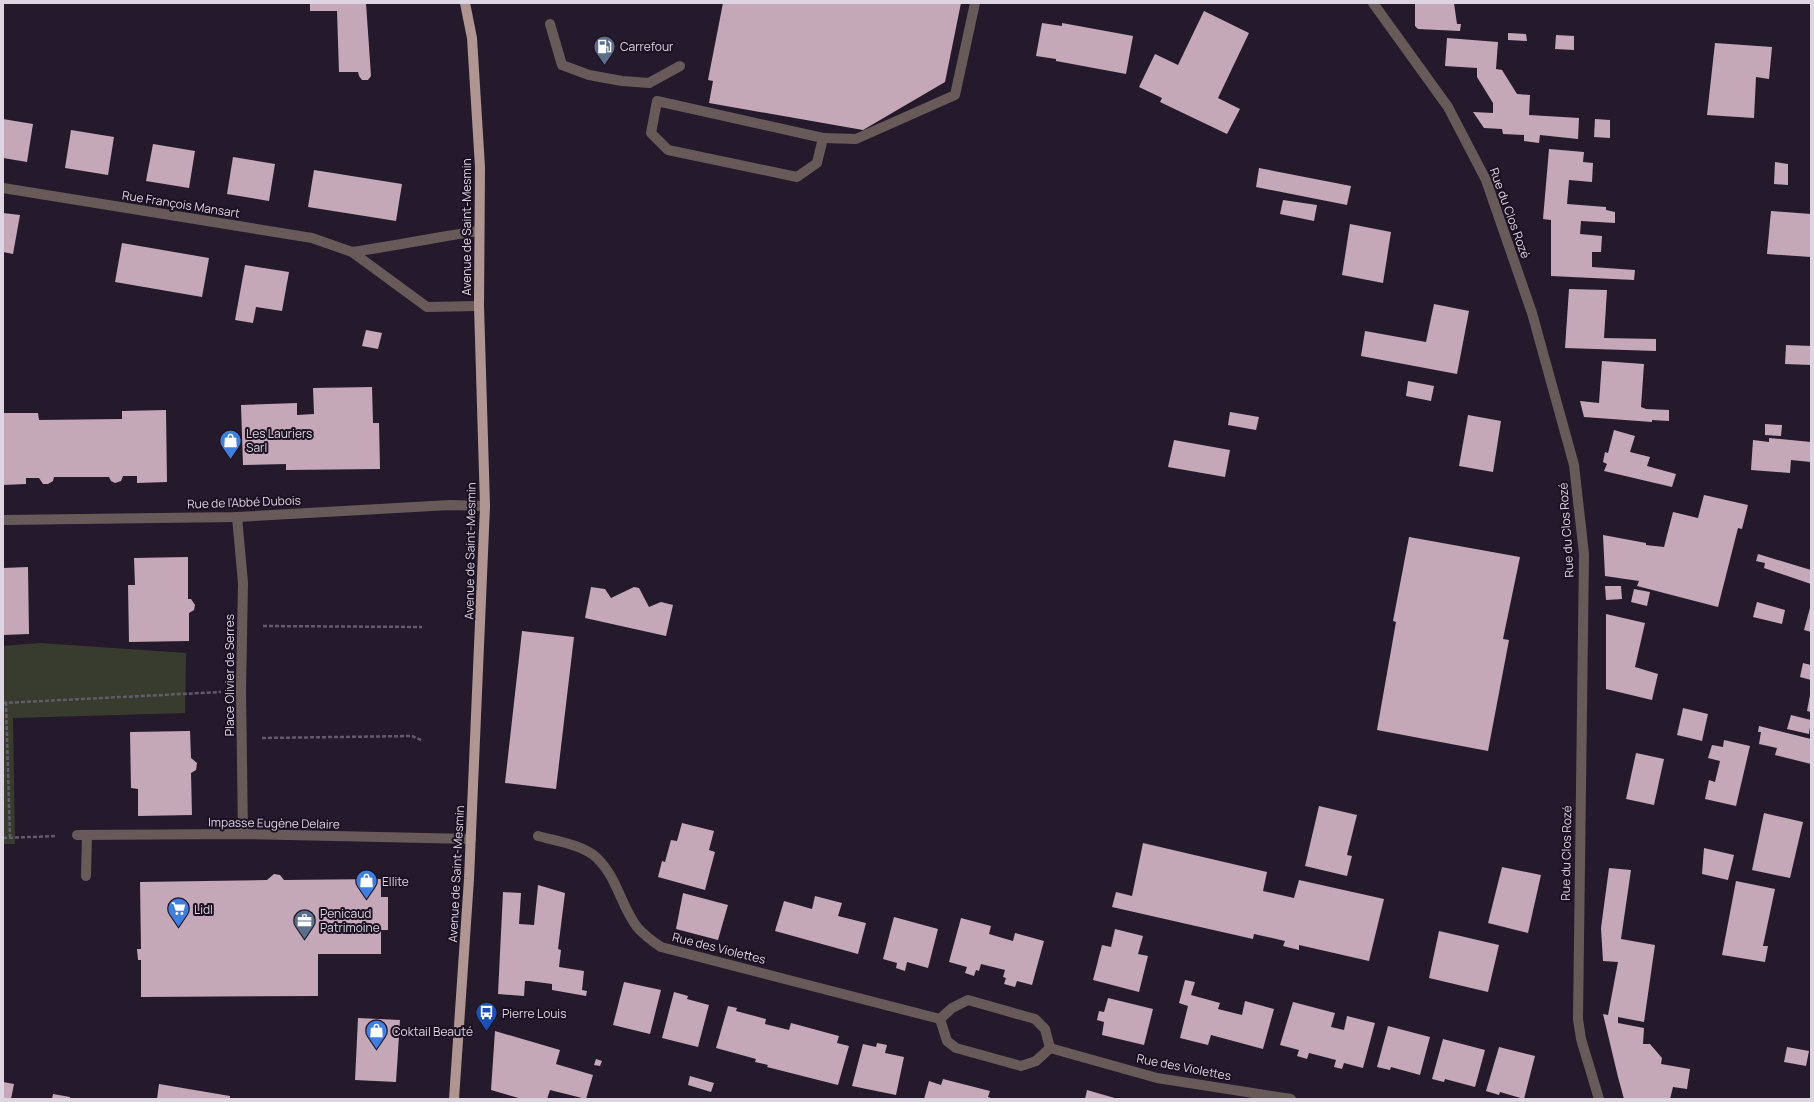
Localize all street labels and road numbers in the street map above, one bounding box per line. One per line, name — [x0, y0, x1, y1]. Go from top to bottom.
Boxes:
street label: Avenue de Saint-Mesmin — [458, 158, 475, 296]
street label: Rue du Clos Rozé — [1486, 165, 1534, 261]
street label: Rue François Mansart — [121, 186, 241, 222]
street label: Avenue de Saint-Mesmin — [460, 482, 480, 620]
street label: Rue du Clos Rozé — [1554, 482, 1578, 578]
street label: Rue de l'Abbé Dubois — [187, 492, 301, 512]
street label: Place Olivier de Serres — [221, 614, 238, 736]
street label: Avenue de Saint-Mesmin — [444, 805, 468, 943]
street label: Rue du Clos Rozé — [1557, 805, 1575, 901]
street label: Impasse Eugène Delaire — [208, 813, 340, 833]
street label: Rue des Violettes — [670, 928, 768, 968]
street label: Rue des Violettes — [1135, 1050, 1233, 1084]

